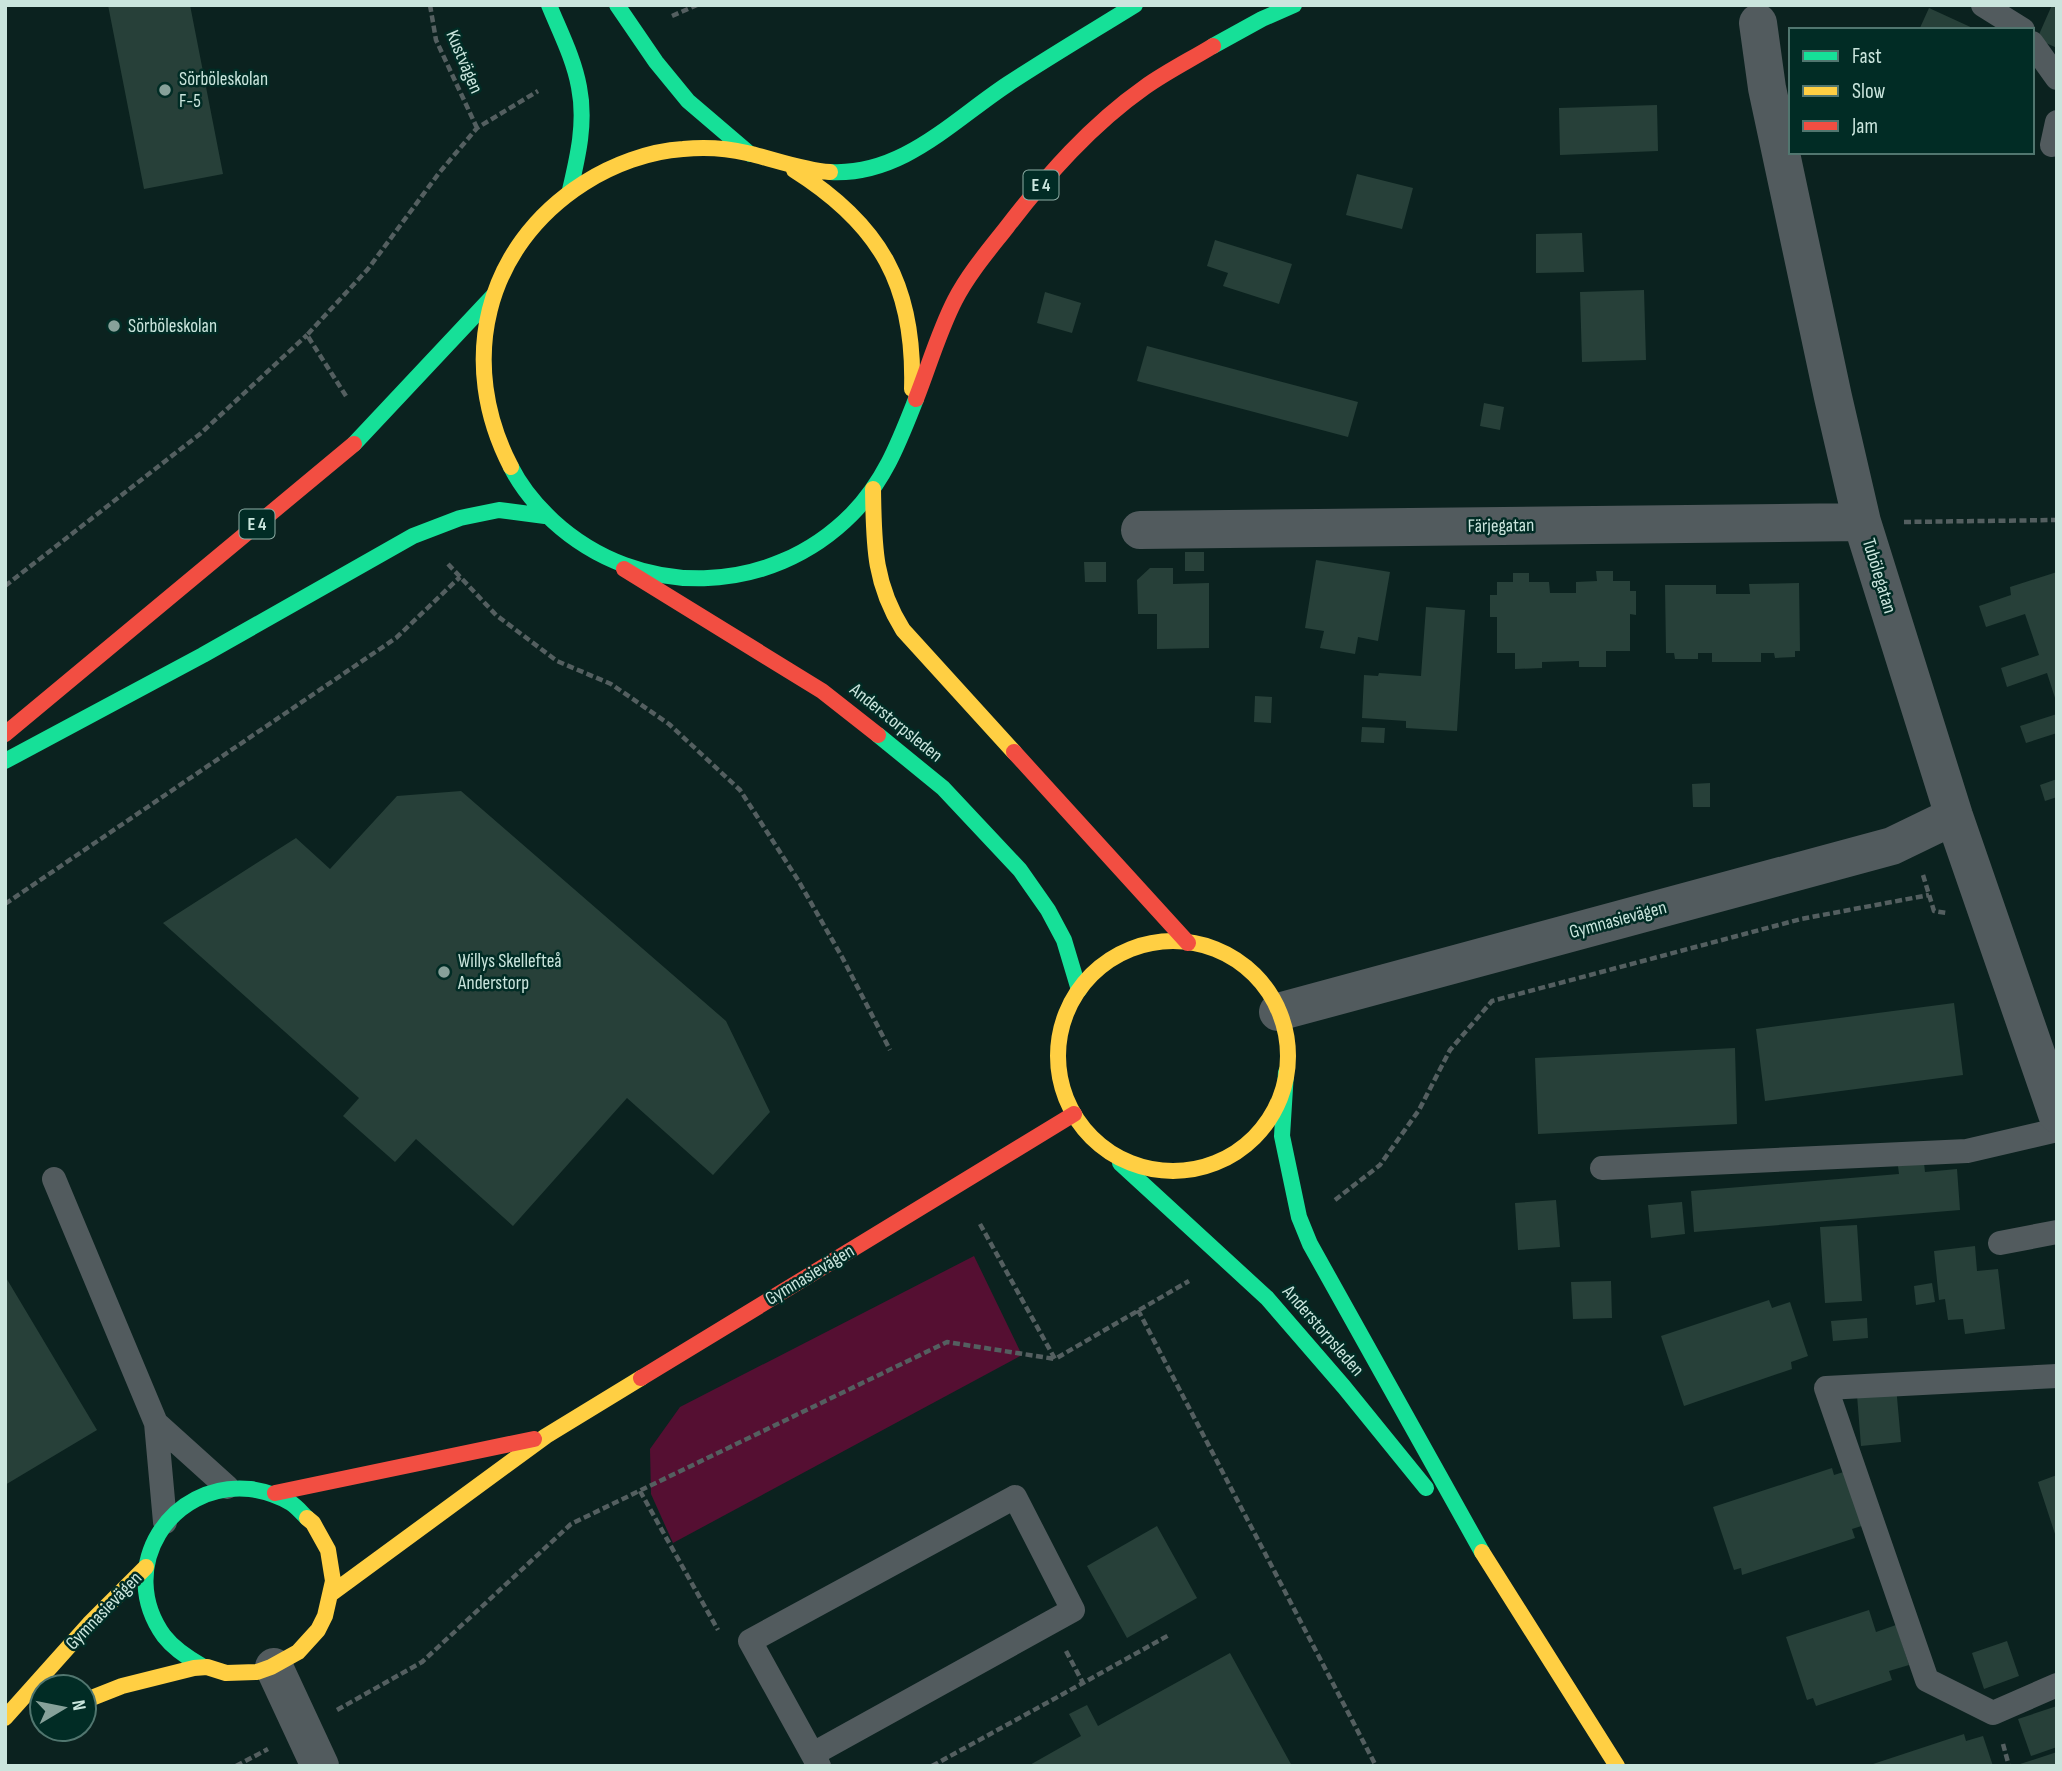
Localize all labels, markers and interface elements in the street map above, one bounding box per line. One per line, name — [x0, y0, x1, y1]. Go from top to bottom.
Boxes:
street label: Kustvägen — [440, 27, 488, 97]
legend — [1789, 28, 2034, 154]
text: Fast — [1852, 44, 1882, 69]
place label: Sörböleskolan F-5 — [179, 68, 268, 113]
text: Slow — [1852, 79, 1886, 104]
marker: Sörböleskolan F-5 — [157, 82, 173, 98]
text: Jam — [1851, 114, 1878, 139]
road number: E 4 — [1024, 170, 1058, 200]
place label: Sörböleskolan — [128, 315, 217, 338]
marker: Sörböleskolan — [106, 318, 122, 334]
road number: E 4 — [240, 510, 274, 538]
street label: Färjegatan — [1468, 514, 1534, 538]
street label: Tubölegatan — [1857, 536, 1901, 616]
street label: Anderstorpsleden — [844, 678, 947, 767]
street label: Gymnasievägen — [1567, 896, 1669, 944]
place label: Willys Skellefteå Anderstorp — [457, 950, 562, 995]
marker: Willys Skellefteå Anderstorp — [436, 964, 452, 980]
street label: Gymnasievägen — [761, 1239, 859, 1311]
street label: Anderstorpsleden — [1277, 1280, 1369, 1381]
street label: Gymnasievägen — [61, 1567, 147, 1655]
north arrow — [28, 1673, 98, 1743]
text: N — [66, 1698, 90, 1712]

